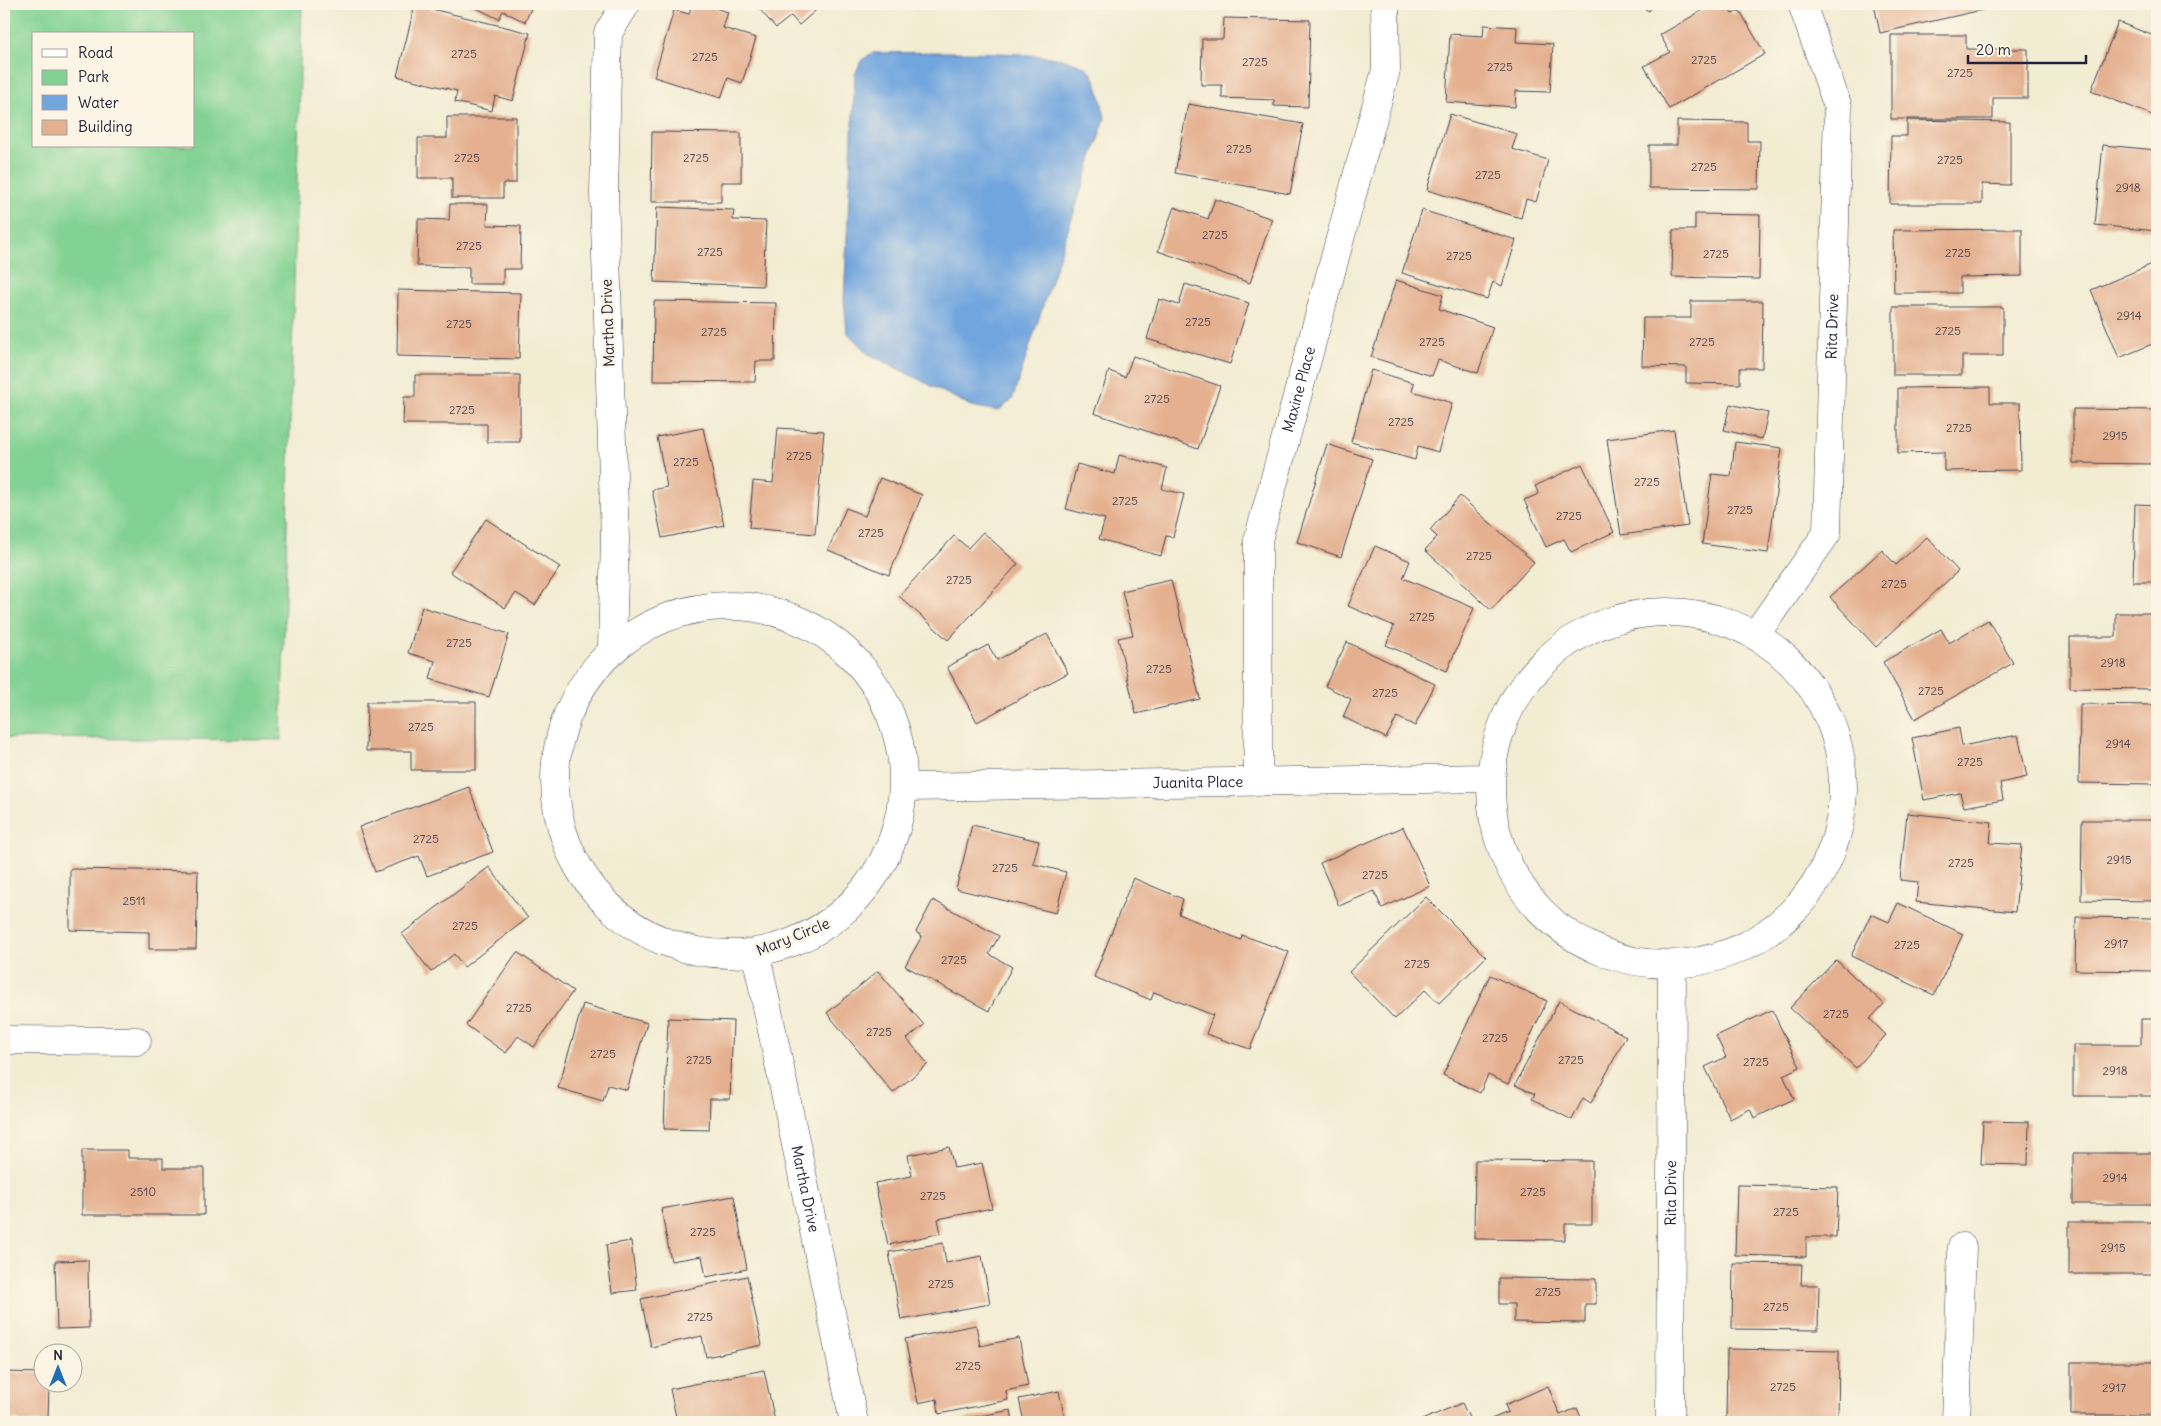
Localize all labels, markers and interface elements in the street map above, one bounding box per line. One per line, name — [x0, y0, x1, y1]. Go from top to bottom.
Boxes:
legend — [32, 32, 195, 148]
scale bar — [1968, 32, 2086, 64]
text: 20 m — [1976, 40, 2011, 59]
text: Road — [78, 43, 113, 62]
house number: 2725 — [451, 46, 477, 61]
house number: 2725 — [692, 49, 718, 64]
house number: 2725 — [1691, 52, 1717, 67]
house number: 2725 — [1242, 54, 1268, 69]
house number: 2725 — [1487, 59, 1513, 74]
house number: 2725 — [1947, 65, 1973, 80]
text: Park — [78, 67, 109, 86]
text: Water — [78, 93, 119, 112]
text: Building — [78, 117, 133, 136]
house number: 2725 — [1226, 141, 1252, 156]
house number: 2725 — [454, 150, 480, 165]
house number: 2725 — [683, 150, 709, 165]
house number: 2725 — [1937, 152, 1963, 167]
house number: 2725 — [1691, 159, 1717, 174]
house number: 2725 — [1475, 167, 1501, 182]
house number: 2918 — [2115, 180, 2141, 195]
house number: 2725 — [1202, 227, 1228, 242]
house number: 2725 — [456, 238, 482, 253]
house number: 2725 — [697, 244, 723, 259]
house number: 2725 — [1945, 245, 1971, 260]
house number: 2725 — [1703, 246, 1729, 261]
house number: 2725 — [1446, 248, 1472, 263]
street label: Martha Drive — [596, 279, 619, 367]
street label: Rita Drive — [1821, 293, 1842, 360]
house number: 2914 — [2116, 308, 2142, 323]
house number: 2725 — [1185, 314, 1211, 329]
house number: 2725 — [446, 316, 472, 331]
house number: 2725 — [1935, 323, 1961, 338]
house number: 2725 — [701, 324, 727, 339]
house number: 2725 — [1419, 334, 1445, 349]
house number: 2725 — [1689, 334, 1715, 349]
street label: Maxine Place — [1278, 344, 1319, 434]
house number: 2725 — [1144, 391, 1170, 406]
house number: 2725 — [449, 402, 475, 417]
house number: 2725 — [1388, 414, 1414, 429]
house number: 2725 — [1946, 420, 1972, 435]
house number: 2915 — [2102, 428, 2128, 443]
house number: 2725 — [786, 448, 812, 463]
house number: 2725 — [673, 454, 699, 469]
house number: 2725 — [1634, 474, 1660, 489]
house number: 2725 — [1112, 493, 1138, 508]
house number: 2725 — [1727, 502, 1753, 517]
house number: 2725 — [1556, 508, 1582, 523]
house number: 2725 — [858, 525, 884, 540]
house number: 2725 — [1466, 548, 1492, 563]
house number: 2725 — [946, 572, 972, 587]
house number: 2725 — [1881, 576, 1907, 591]
house number: 2725 — [1409, 609, 1435, 624]
house number: 2725 — [446, 635, 472, 650]
house number: 2918 — [2100, 655, 2126, 670]
house number: 2725 — [1146, 661, 1172, 676]
house number: 2725 — [1918, 683, 1944, 698]
house number: 2725 — [1372, 685, 1398, 700]
house number: 2725 — [408, 719, 434, 734]
house number: 2914 — [2105, 736, 2131, 751]
house number: 2725 — [1957, 754, 1983, 769]
street label: Juanita Place — [1153, 772, 1243, 792]
house number: 2725 — [413, 831, 439, 846]
house number: 2915 — [2106, 852, 2132, 867]
house number: 2725 — [1948, 855, 1974, 870]
house number: 2725 — [992, 860, 1018, 875]
house number: 2725 — [1362, 867, 1388, 882]
house number: 2511 — [122, 893, 146, 908]
street label: Mary Circle — [753, 913, 832, 960]
house number: 2725 — [452, 918, 478, 933]
house number: 2917 — [2104, 936, 2128, 951]
house number: 2725 — [1894, 937, 1920, 952]
house number: 2725 — [941, 952, 967, 967]
house number: 2725 — [1404, 956, 1430, 971]
house number: 2725 — [506, 1000, 532, 1015]
house number: 2725 — [1823, 1006, 1849, 1021]
house number: 2725 — [866, 1024, 892, 1039]
house number: 2725 — [1482, 1030, 1508, 1045]
house number: 2725 — [590, 1046, 616, 1061]
house number: 2725 — [686, 1052, 712, 1067]
house number: 2725 — [1558, 1052, 1584, 1067]
house number: 2725 — [1743, 1054, 1769, 1069]
house number: 2918 — [2102, 1063, 2128, 1078]
street label: Martha Drive — [787, 1144, 824, 1234]
street label: Rita Drive — [1661, 1160, 1680, 1226]
house number: 2914 — [2102, 1170, 2128, 1185]
house number: 2510 — [130, 1184, 156, 1199]
house number: 2725 — [1520, 1184, 1546, 1199]
house number: 2725 — [920, 1188, 946, 1203]
house number: 2725 — [1773, 1204, 1799, 1219]
house number: 2725 — [690, 1224, 716, 1239]
house number: 2915 — [2100, 1240, 2126, 1255]
house number: 2725 — [928, 1276, 954, 1291]
house number: 2725 — [1535, 1284, 1561, 1299]
house number: 2725 — [1763, 1299, 1789, 1314]
house number: 2725 — [687, 1309, 713, 1324]
north arrow — [32, 1344, 82, 1394]
text: N — [53, 1346, 63, 1364]
house number: 2725 — [955, 1358, 981, 1373]
house number: 2725 — [1770, 1379, 1796, 1394]
house number: 2917 — [2102, 1380, 2126, 1395]

